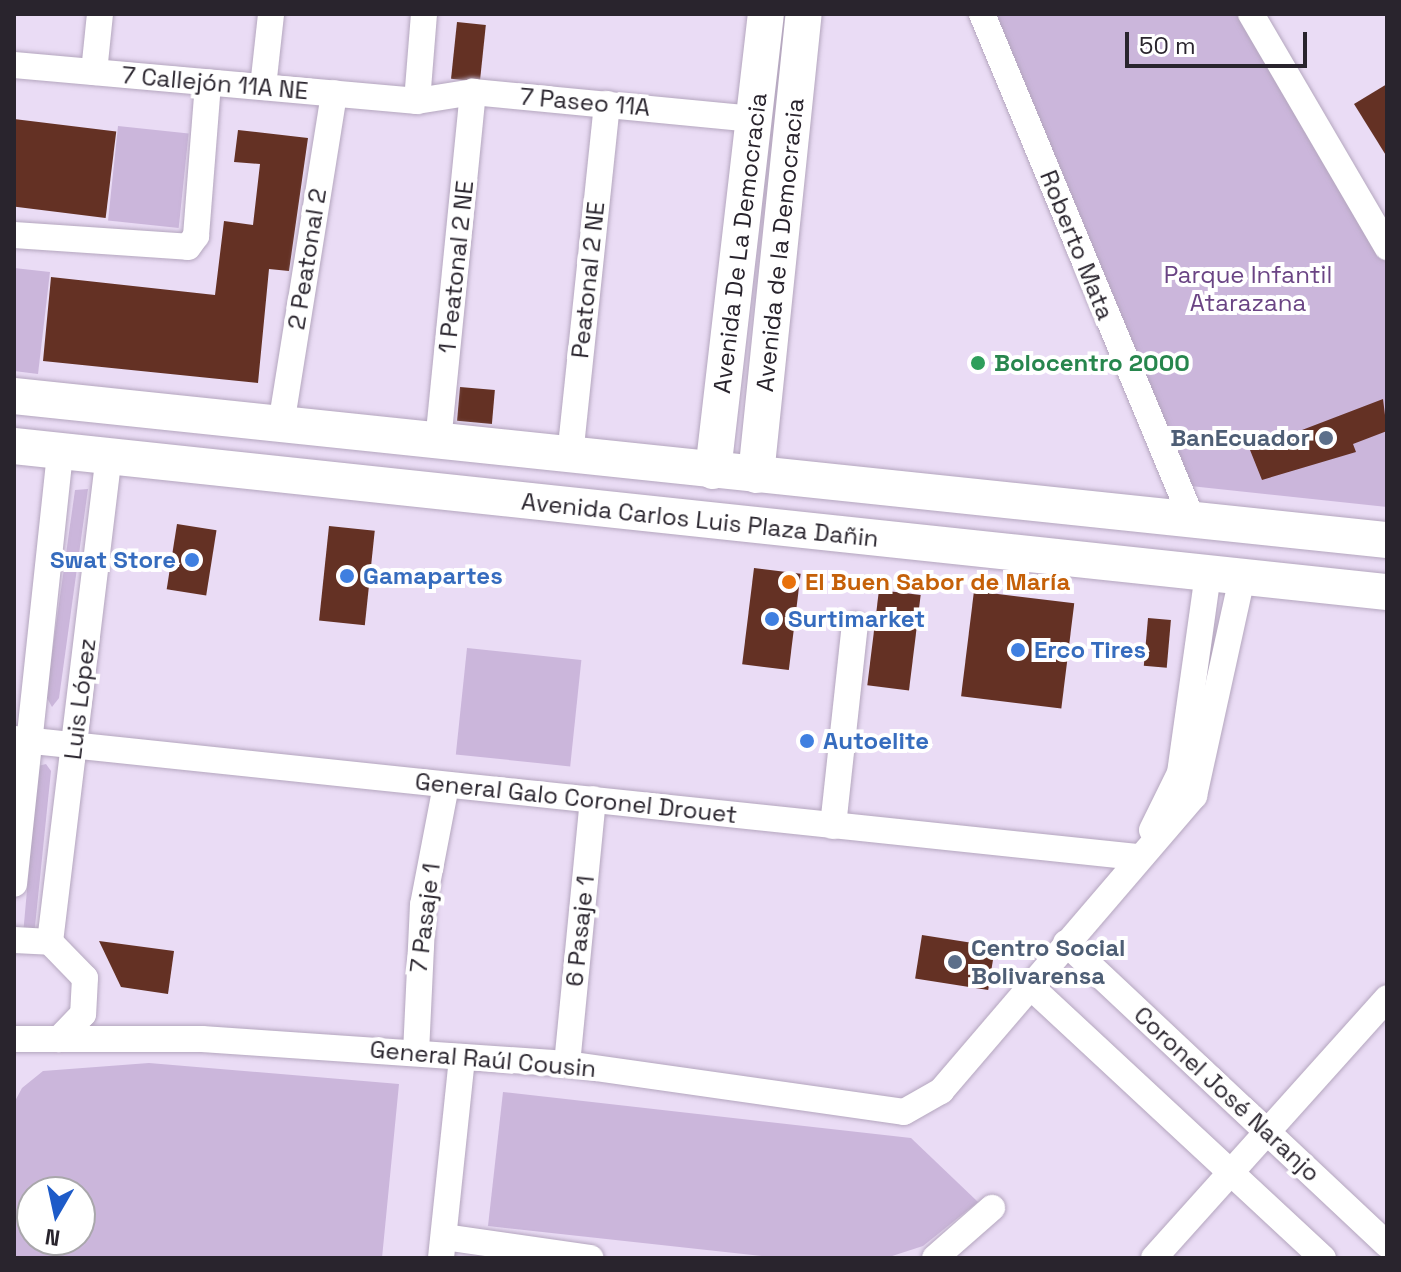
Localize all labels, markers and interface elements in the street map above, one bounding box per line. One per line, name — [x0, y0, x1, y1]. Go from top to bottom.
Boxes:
scale bar — [1129, 16, 1311, 66]
text: 50 m — [1139, 30, 1196, 61]
street label: 7 Callejón 11A NE — [120, 60, 310, 106]
street label: 7 Paseo 11A — [519, 82, 651, 122]
street label: Avenida De La Democracia — [707, 91, 773, 395]
street label: Avenida de la Democracia — [750, 97, 810, 393]
street label: Roberto Mata — [1034, 166, 1120, 324]
street label: 1 Peatonal 2 NE — [433, 179, 479, 355]
street label: 2 Peatonal 2 — [282, 186, 332, 332]
street label: Peatonal 2 NE — [565, 200, 611, 360]
park label: Parque Infantil Atarazana — [1164, 261, 1332, 317]
place label: Bolocentro 2000 — [994, 349, 1190, 377]
marker: Bolocentro 2000 — [969, 354, 987, 372]
place label: BanEcuador — [1170, 424, 1310, 452]
marker: BanEcuador — [1317, 429, 1335, 447]
street label: Avenida Carlos Luis Plaza Dañin — [520, 487, 880, 553]
place label: Swat Store — [50, 546, 176, 574]
marker: Swat Store — [183, 551, 201, 569]
place label: Gamapartes — [363, 562, 503, 590]
marker: Gamapartes — [338, 567, 356, 585]
place label: El Buen Sabor de María — [805, 568, 1070, 596]
marker: El Buen Sabor de María — [780, 573, 798, 591]
place label: Surtimarket — [788, 605, 925, 633]
marker: Surtimarket — [763, 610, 781, 628]
place label: Erco Tires — [1034, 636, 1147, 664]
street label: Luis López — [58, 637, 102, 761]
marker: Erco Tires — [1009, 641, 1027, 659]
place label: Autoelite — [823, 727, 929, 755]
marker: Autoelite — [798, 732, 816, 750]
street label: General Galo Coronel Drouet — [414, 767, 738, 829]
street label: 7 Pasaje 1 — [404, 862, 446, 974]
street label: 6 Pasaje 1 — [560, 874, 600, 988]
place label: Centro Social Bolivarensa — [971, 934, 1125, 990]
marker: Centro Social Bolivarensa — [946, 953, 964, 971]
street label: Coronel José Naranjo — [1128, 1000, 1326, 1188]
street label: General Raúl Cousin — [369, 1035, 597, 1083]
north arrow — [16, 1176, 96, 1256]
text: N — [43, 1223, 62, 1253]

